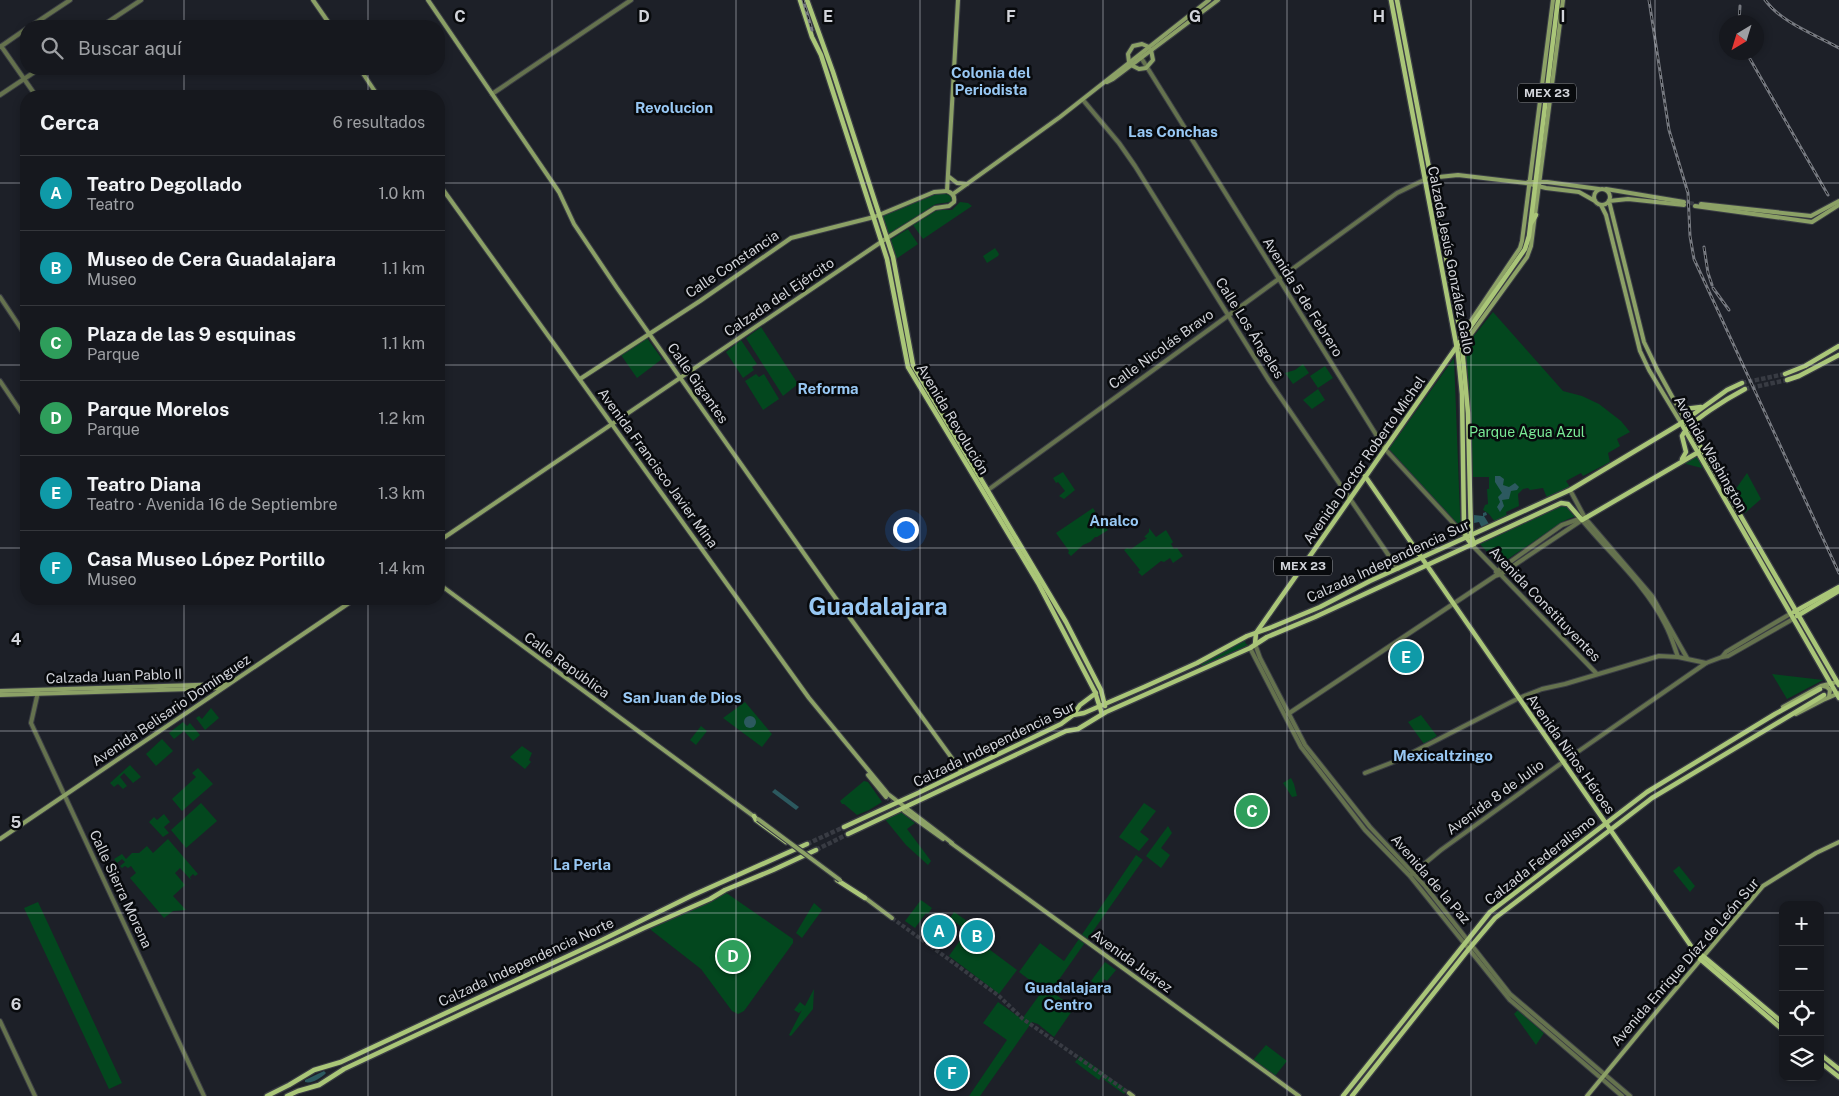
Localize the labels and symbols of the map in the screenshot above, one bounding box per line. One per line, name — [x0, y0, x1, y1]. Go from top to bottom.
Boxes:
text: C — [454, 7, 466, 26]
text: D — [638, 7, 650, 26]
text: E — [823, 7, 833, 26]
text: F — [1006, 7, 1016, 26]
text: G — [1189, 7, 1201, 26]
text: H — [1373, 7, 1385, 26]
text: I — [1561, 7, 1565, 26]
north arrow — [1719, 15, 1764, 60]
district label: Colonia del Periodista — [951, 64, 1031, 98]
road number: MEX 23 — [1518, 84, 1576, 102]
district label: Revolucion — [635, 99, 713, 116]
district label: Las Conchas — [1128, 123, 1218, 140]
street label: Calzada Jesús González Gallo — [1425, 165, 1477, 355]
street label: Calle Constancia — [682, 227, 782, 301]
street label: Avenida 5 de Febrero — [1260, 234, 1346, 360]
street label: Calzada del Ejército — [721, 254, 837, 340]
street label: Calle Los Ángeles — [1213, 274, 1288, 381]
street label: Calle Nicolás Bravo — [1106, 306, 1216, 392]
street label: Calle Gigantes — [664, 340, 732, 426]
street label: Avenida Revolución — [914, 361, 992, 477]
street label: Avenida Doctor Roberto Michel — [1300, 373, 1428, 547]
district label: Reforma — [797, 380, 859, 397]
street label: Avenida Francisco Javier Mina — [595, 385, 721, 551]
street label: Avenida Washington — [1671, 393, 1751, 515]
park label: Parque Agua Azul — [1469, 424, 1585, 440]
district label: Analco — [1089, 512, 1139, 529]
street label: Calzada Independencia Sur — [1304, 516, 1472, 606]
your location — [893, 517, 919, 543]
street label: Avenida Constituyentes — [1486, 543, 1604, 665]
road number: MEX 23 — [1274, 556, 1332, 576]
district label: Guadalajara — [808, 592, 948, 620]
street label: Calle República — [521, 629, 613, 701]
text: 4 — [11, 630, 22, 649]
pin: E — [1390, 638, 1422, 676]
street label: Avenida Belisario Domínguez — [89, 651, 253, 769]
street label: Calzada Juan Pablo II — [46, 666, 182, 686]
district label: San Juan de Dios — [622, 689, 742, 706]
street label: Avenida Niños Héroes — [1524, 691, 1618, 817]
street label: Calzada Independencia Sur — [911, 698, 1077, 790]
district label: Mexicaltzingo — [1393, 747, 1493, 764]
street label: Avenida 8 de Julio — [1443, 756, 1547, 838]
pin: C — [1236, 792, 1268, 830]
street label: Calzada Federalismo — [1482, 812, 1598, 908]
text: 5 — [11, 813, 22, 832]
street label: Calle Sierra Morena — [87, 827, 155, 951]
street label: Avenida de la Paz — [1388, 831, 1474, 927]
district label: La Perla — [553, 856, 611, 873]
street label: Avenida Enrique Díaz de León Sur — [1608, 875, 1762, 1049]
pin: A — [923, 912, 955, 950]
street label: Calzada Independencia Norte — [436, 914, 616, 1010]
pin: B — [961, 917, 993, 955]
street label: Avenida Juárez — [1088, 926, 1176, 996]
pin: D — [717, 937, 749, 975]
district label: Guadalajara Centro — [1024, 979, 1112, 1013]
text: 6 — [11, 995, 21, 1014]
pin: F — [936, 1054, 968, 1092]

